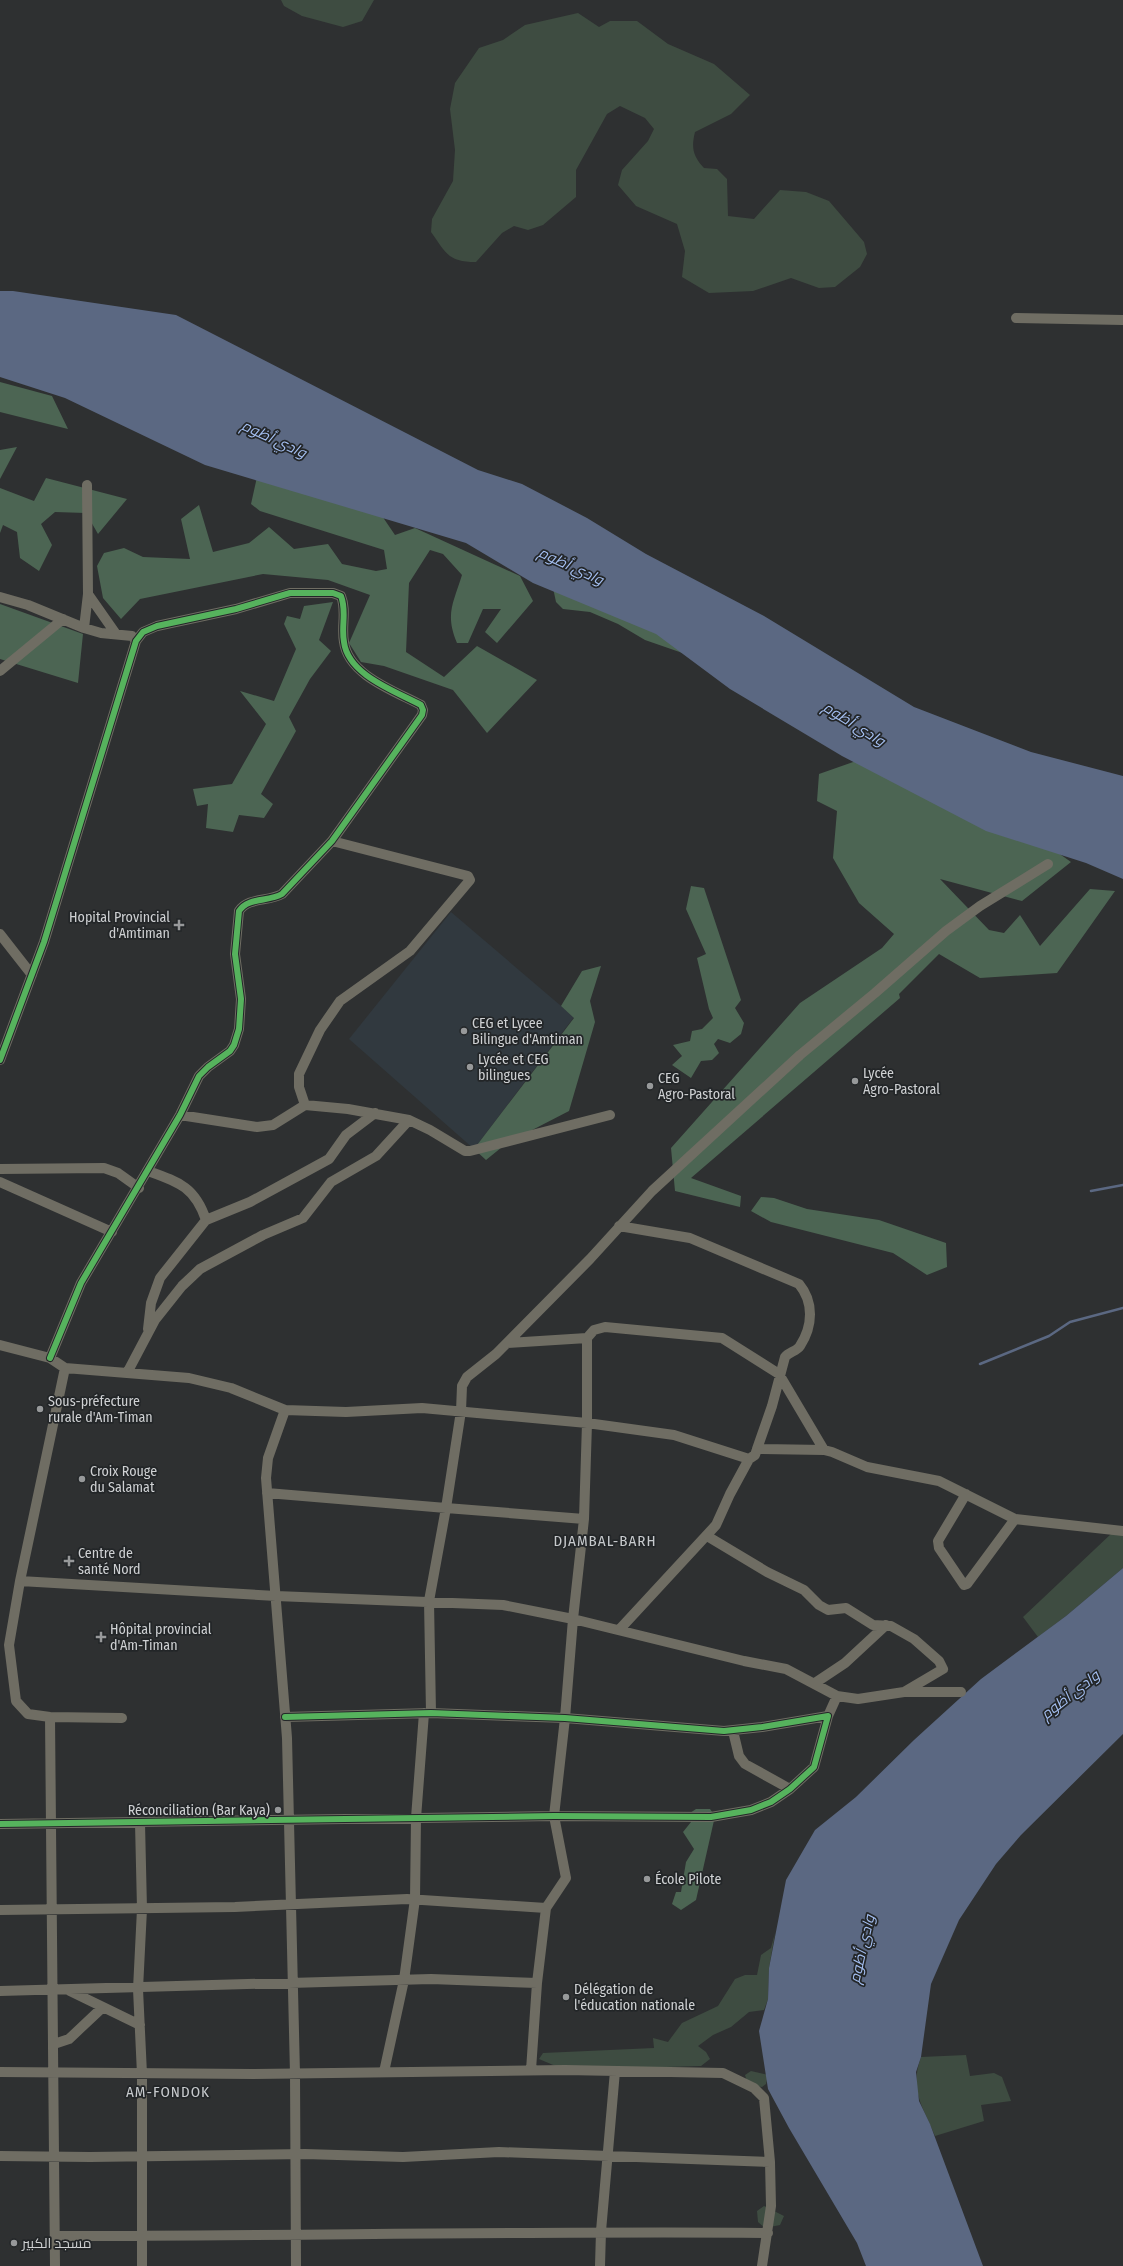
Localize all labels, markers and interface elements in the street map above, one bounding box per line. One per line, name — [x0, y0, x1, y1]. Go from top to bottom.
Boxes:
water label: وادي أظوم — [236, 415, 311, 465]
water label: وادي أظوم — [533, 542, 608, 592]
water label: وادي أظوم — [817, 697, 890, 753]
place label: Hopital Provincial d'Amtiman — [69, 909, 170, 942]
marker: Hopital Provincial d'Amtiman — [173, 919, 185, 931]
place label: CEG et Lycee Bilingue d'Amtiman — [472, 1015, 583, 1048]
marker: CEG et Lycee Bilingue d'Amtiman — [459, 1026, 469, 1036]
place label: Lycée et CEG bilingues — [478, 1051, 549, 1084]
marker: Lycée et CEG bilingues — [465, 1062, 475, 1072]
place label: Lycée Agro-Pastoral — [863, 1065, 940, 1098]
place label: CEG Agro-Pastoral — [658, 1070, 735, 1103]
marker: Lycée Agro-Pastoral — [850, 1076, 860, 1086]
marker: CEG Agro-Pastoral — [645, 1081, 655, 1091]
place label: Sous-préfecture rurale d'Am-Timan — [48, 1393, 153, 1426]
marker: Sous-préfecture rurale d'Am-Timan — [35, 1404, 45, 1414]
place label: Croix Rouge du Salamat — [90, 1463, 157, 1496]
marker: Croix Rouge du Salamat — [77, 1474, 87, 1484]
district label: DJAMBAL-BARH — [553, 1532, 657, 1550]
place label: Centre de santé Nord — [78, 1545, 141, 1578]
marker: Centre de santé Nord — [63, 1555, 75, 1567]
place label: Hôpital provincial d'Am-Timan — [110, 1621, 212, 1654]
marker: Hôpital provincial d'Am-Timan — [95, 1631, 107, 1643]
water label: وادي أظوم — [1036, 1665, 1105, 1726]
place label: Réconciliation (Bar Kaya) — [128, 1802, 270, 1819]
marker: Réconciliation (Bar Kaya) — [273, 1805, 283, 1815]
place label: École Pilote — [655, 1870, 721, 1888]
marker: École Pilote — [642, 1874, 652, 1884]
water label: وادي أظوم — [844, 1912, 882, 1987]
place label: Délégation de l'éducation nationale — [574, 1981, 695, 2014]
marker: Délégation de l'éducation nationale — [561, 1992, 571, 2002]
district label: AM-FONDOK — [126, 2083, 210, 2101]
place label: مسجد الكبير — [21, 2235, 92, 2252]
marker: مسجد الكبير — [9, 2238, 19, 2248]

